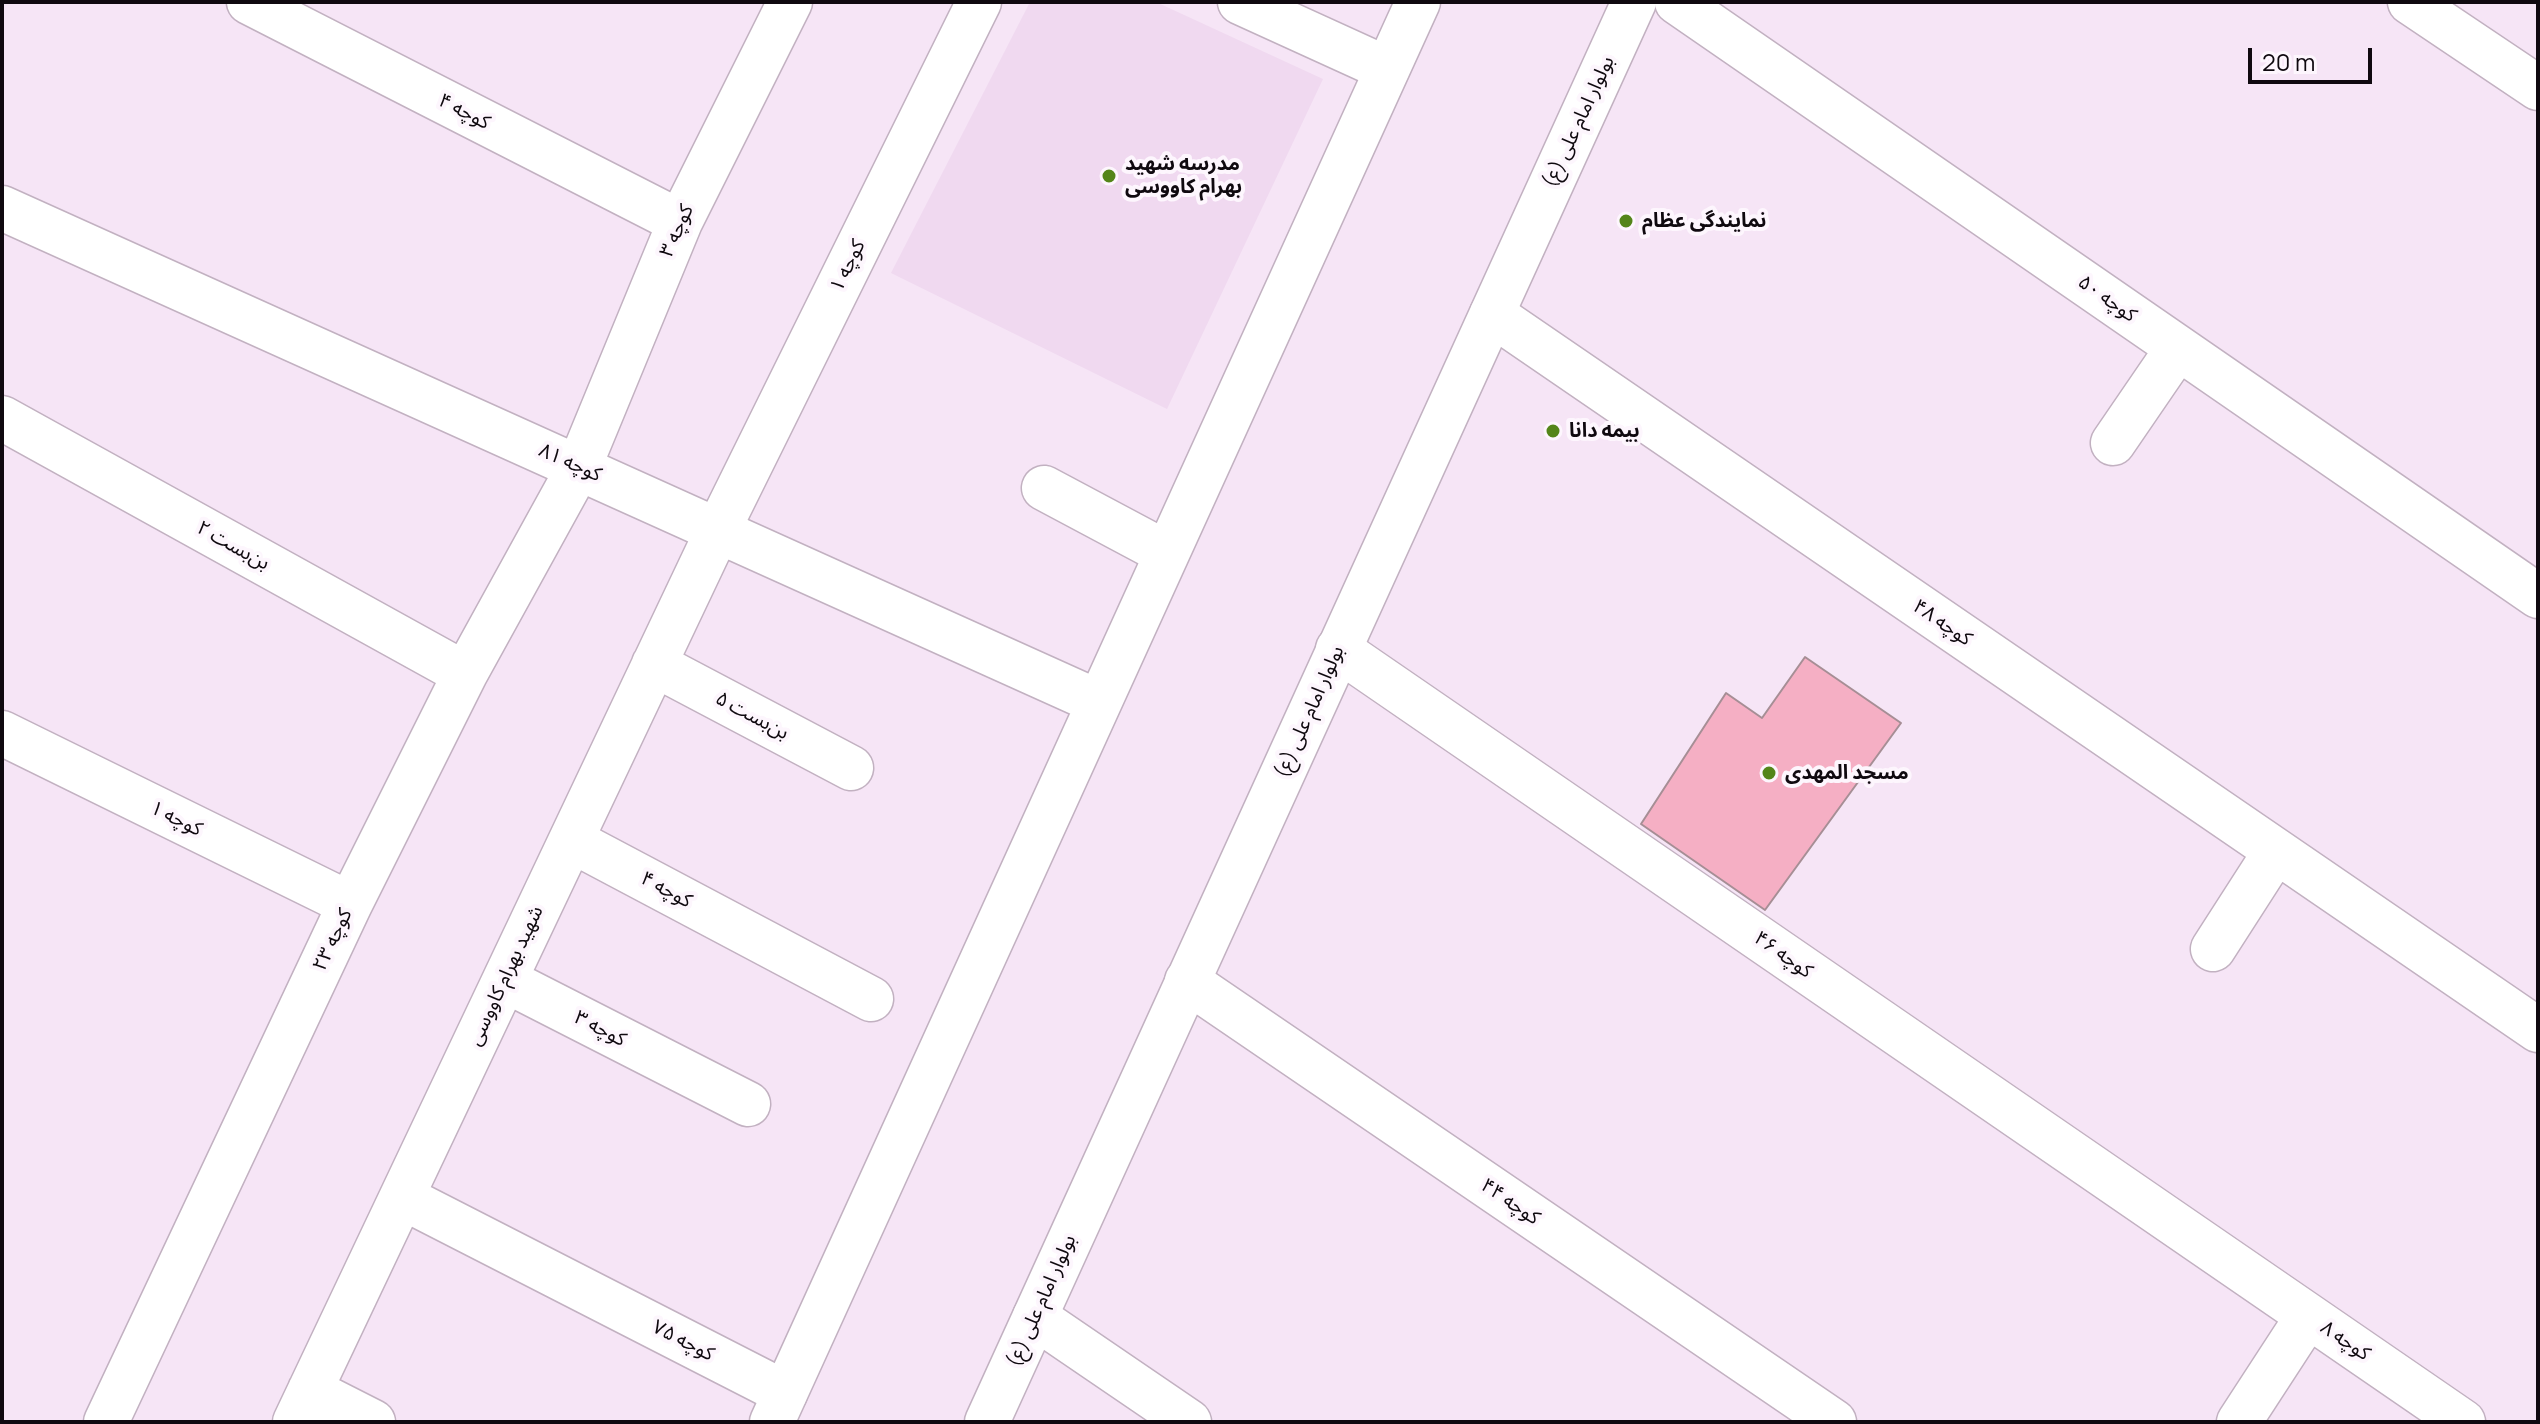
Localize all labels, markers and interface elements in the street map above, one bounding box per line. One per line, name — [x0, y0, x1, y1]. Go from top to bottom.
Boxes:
scale bar — [2252, 32, 2376, 82]
text: 20 m — [2262, 45, 2315, 78]
street label: بولوار امام علی (ع) — [1538, 52, 1620, 192]
street label: کوچه ۴ — [434, 89, 494, 135]
place label: مدرسه شهید بهرام کاووسی — [1125, 152, 1242, 199]
marker: مدرسه شهید بهرام کاووسی — [1100, 167, 1118, 185]
street label: کوچه ۳ — [655, 201, 699, 261]
place label: نمایندگی عظام — [1642, 209, 1766, 233]
marker: نمایندگی عظام — [1617, 212, 1635, 230]
street label: کوچه ۱ — [825, 236, 871, 296]
street label: کوچه ۵۰ — [2073, 270, 2141, 328]
place label: بیمه دانا — [1569, 419, 1640, 443]
marker: بیمه دانا — [1544, 422, 1562, 440]
street label: کوچه ۸۱ — [535, 439, 605, 487]
street label: بن‌بست ۲ — [192, 516, 274, 576]
street label: کوچه ۴۸ — [1908, 595, 1976, 651]
street label: بولوار امام علی (ع) — [1270, 642, 1350, 782]
street label: بن‌بست ۵ — [711, 687, 793, 745]
place label: مسجد المهدی — [1785, 761, 1909, 785]
marker: مسجد المهدی — [1760, 764, 1778, 782]
street label: کوچه ۱ — [146, 796, 206, 842]
street label: کوچه ۴ — [636, 867, 696, 913]
street label: شهید بهرام کاووسی — [463, 902, 549, 1050]
street label: کوچه ۲۳ — [308, 905, 358, 975]
street label: کوچه ۴۶ — [1749, 926, 1817, 984]
street label: کوچه ۳ — [570, 1006, 630, 1052]
street label: کوچه ۴۴ — [1476, 1174, 1544, 1230]
street label: بولوار امام علی (ع) — [1002, 1231, 1082, 1371]
street label: کوچه ۷۵ — [648, 1315, 718, 1367]
street label: کوچه ۸ — [2316, 1316, 2374, 1366]

